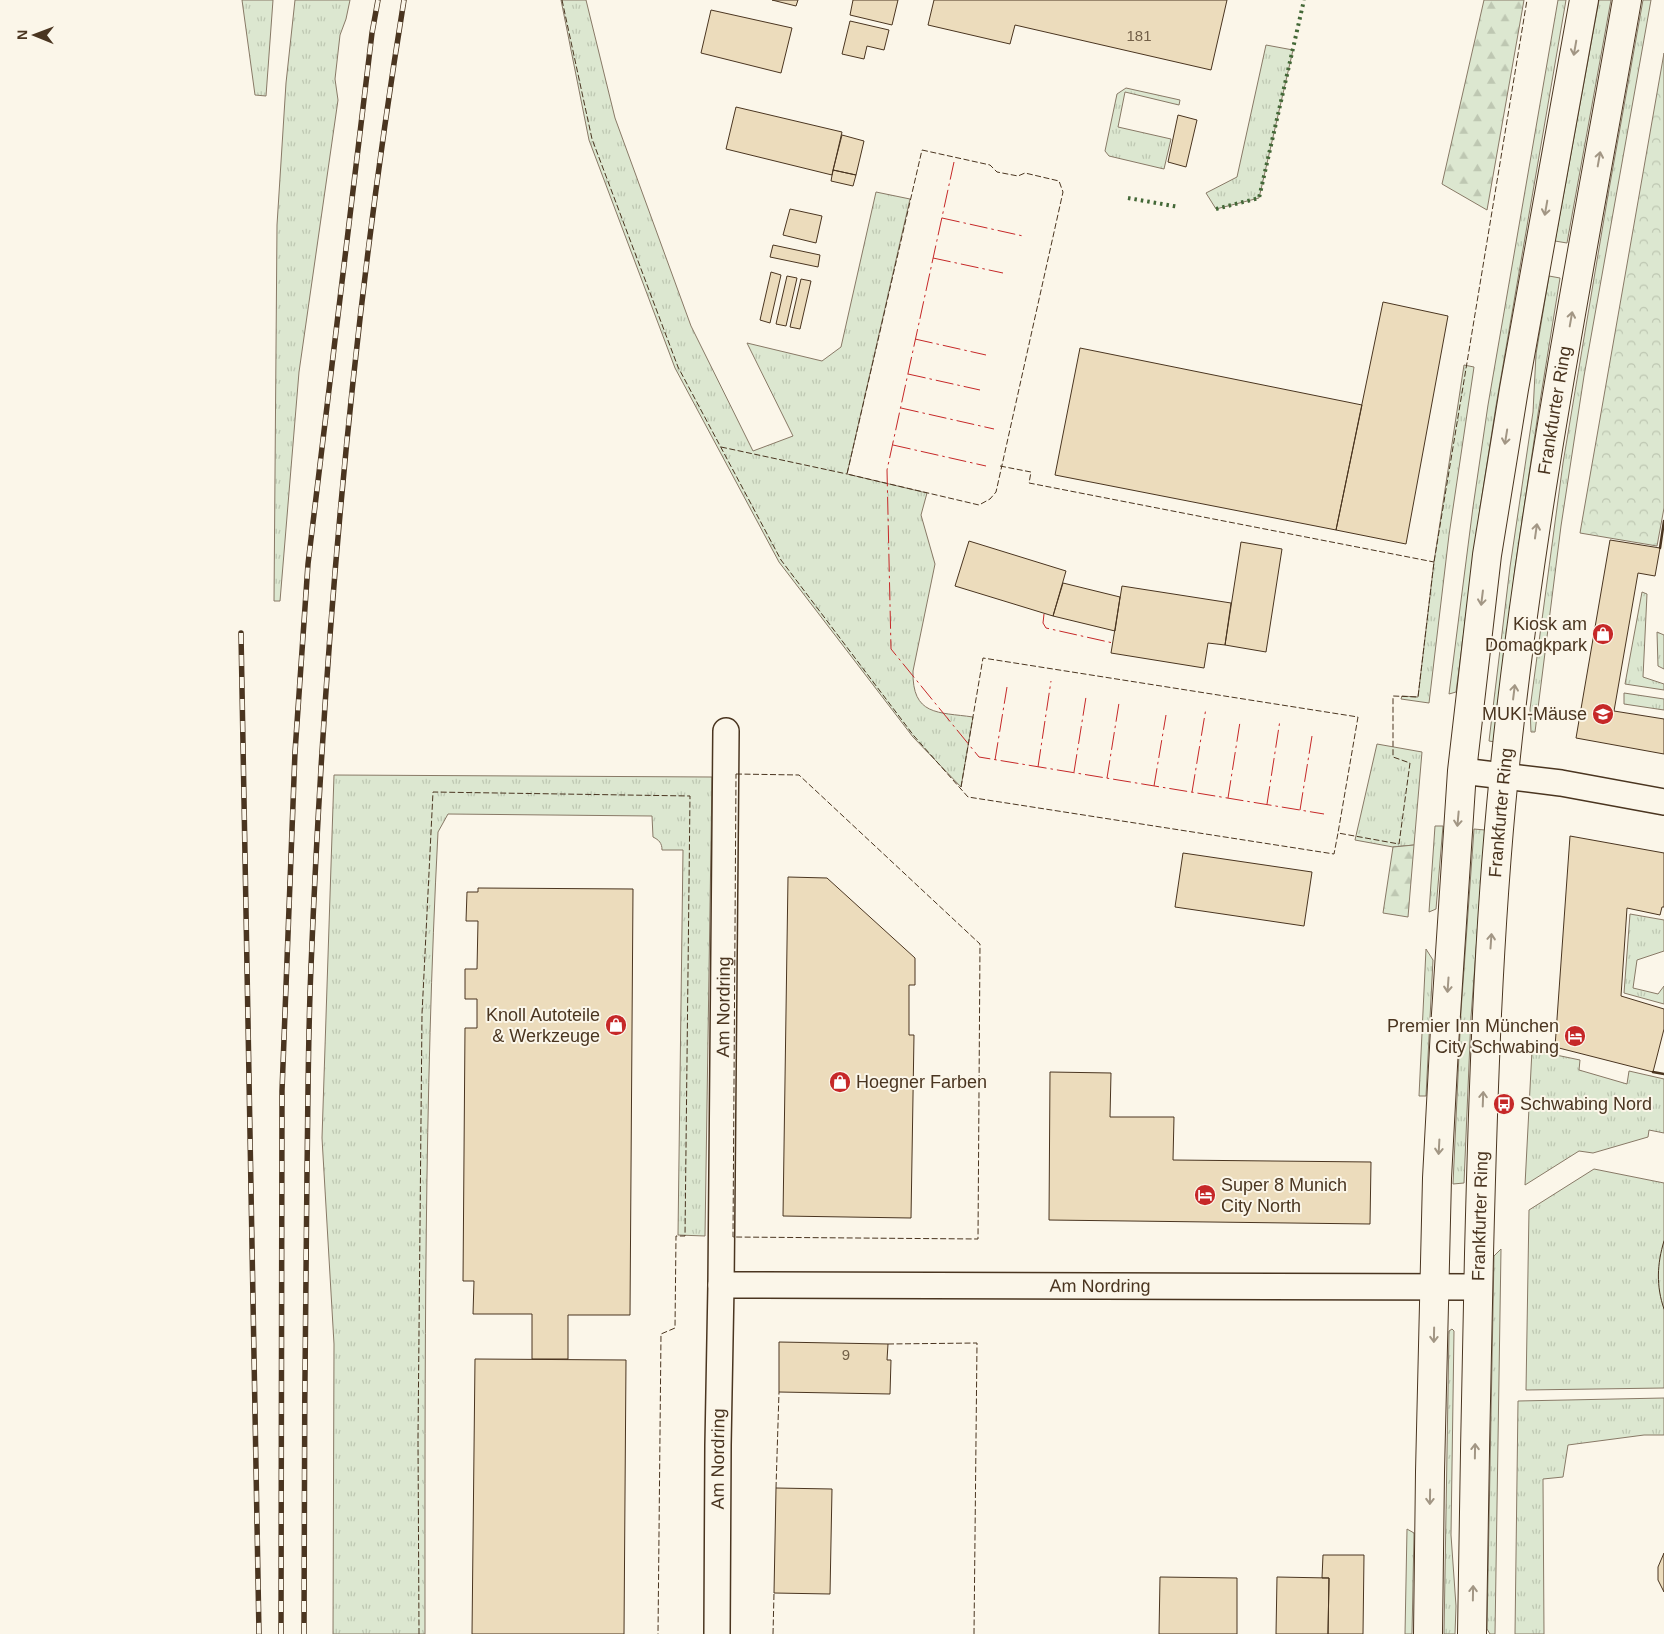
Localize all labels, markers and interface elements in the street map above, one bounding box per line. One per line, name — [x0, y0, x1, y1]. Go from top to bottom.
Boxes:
north arrow — [10, 10, 60, 60]
house number: 181 — [1126, 27, 1152, 44]
text: N — [14, 30, 30, 40]
one-way arrow — [1570, 40, 1579, 56]
one-way arrow — [1595, 151, 1605, 167]
one-way arrow — [1541, 200, 1551, 216]
one-way arrow — [1566, 311, 1576, 327]
street label: Frankfurter Ring — [1534, 344, 1575, 476]
one-way arrow — [1501, 429, 1511, 445]
one-way arrow — [1531, 523, 1541, 539]
one-way arrow — [1477, 589, 1487, 605]
place label: Kiosk am Domagkpark — [1485, 614, 1588, 655]
shop icon: Kiosk am Domagkpark — [1591, 622, 1615, 646]
one-way arrow — [1510, 684, 1520, 700]
school or university icon: MUKI-Mäuse — [1591, 702, 1615, 726]
place label: MUKI-Mäuse — [1482, 704, 1587, 724]
street label: Frankfurter Ring — [1485, 747, 1517, 878]
one-way arrow — [1453, 811, 1463, 827]
one-way arrow — [1487, 933, 1496, 949]
street label: Am Nordring — [713, 956, 734, 1058]
one-way arrow — [1443, 976, 1452, 992]
place label: Knoll Autoteile & Werkzeuge — [486, 1005, 600, 1046]
shop icon: Knoll Autoteile & Werkzeuge — [604, 1013, 628, 1037]
place label: Premier Inn München City Schwabing — [1387, 1016, 1559, 1057]
hotel icon: Premier Inn München City Schwabing — [1563, 1024, 1587, 1048]
shop icon: Hoegner Farben — [828, 1070, 852, 1094]
place label: Hoegner Farben — [856, 1072, 987, 1092]
one-way arrow — [1479, 1091, 1488, 1107]
bus stop icon: Schwabing Nord — [1492, 1092, 1516, 1116]
place label: Schwabing Nord — [1520, 1094, 1652, 1114]
one-way arrow — [1434, 1138, 1444, 1155]
street label: Frankfurter Ring — [1468, 1151, 1492, 1281]
place label: Super 8 Munich City North — [1221, 1175, 1347, 1216]
hotel icon: Super 8 Munich City North — [1193, 1183, 1217, 1207]
street label: Am Nordring — [1049, 1276, 1151, 1296]
one-way arrow — [1429, 1326, 1439, 1343]
house number: 9 — [842, 1346, 850, 1363]
street label: Am Nordring — [708, 1408, 729, 1510]
one-way arrow — [1471, 1443, 1480, 1459]
one-way arrow — [1425, 1488, 1435, 1505]
one-way arrow — [1468, 1585, 1478, 1602]

